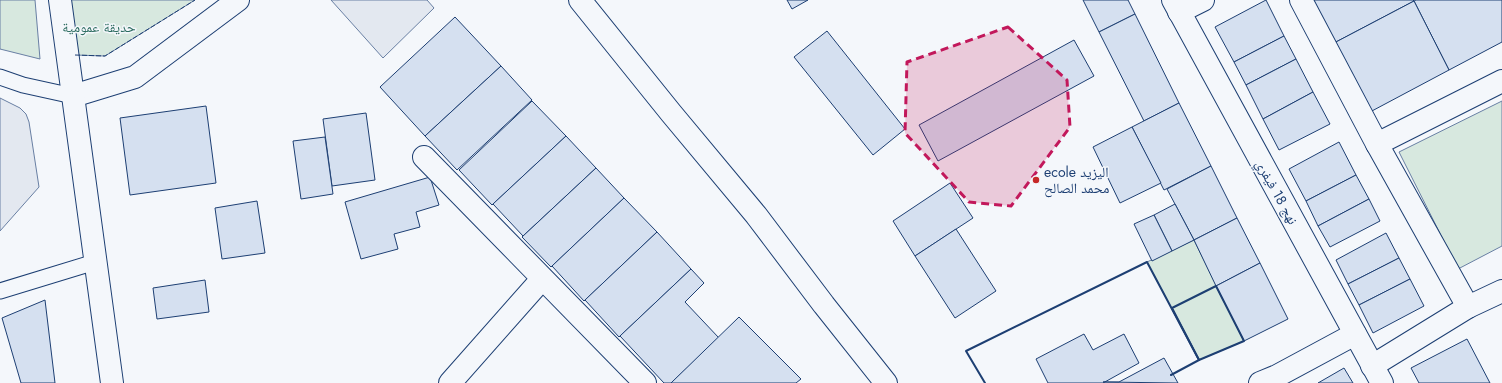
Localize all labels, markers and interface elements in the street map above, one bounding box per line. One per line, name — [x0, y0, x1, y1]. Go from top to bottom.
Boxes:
park label: حديقة عمومية — [62, 17, 136, 37]
street label: نهج 18 فيفري — [1250, 156, 1303, 229]
place label: ecole اليزيد محمد الصالح — [1044, 162, 1109, 198]
marker: ecole اليزيد محمد الصالح — [1031, 175, 1041, 185]

